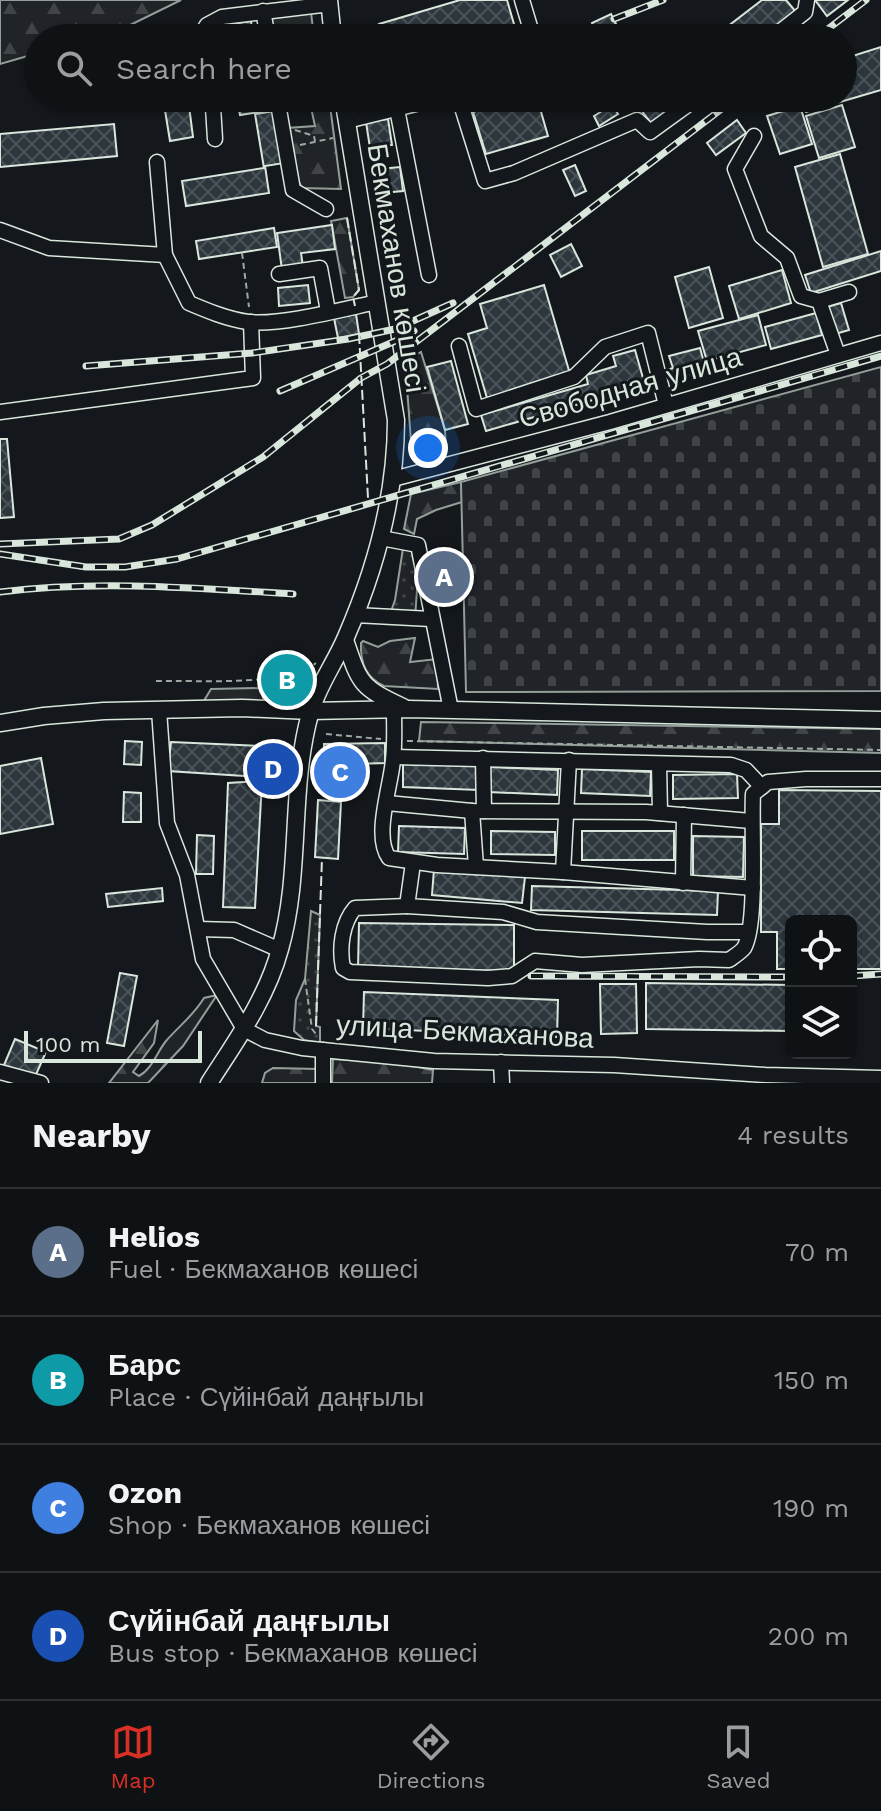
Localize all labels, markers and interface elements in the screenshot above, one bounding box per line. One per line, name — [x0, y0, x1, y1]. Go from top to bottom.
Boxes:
search box — [24, 24, 857, 112]
icon: search — [52, 46, 96, 90]
text: Search here — [116, 51, 292, 86]
street label: Бекмаханов көшесі — [361, 141, 433, 395]
street label: Свободная улица — [515, 340, 746, 435]
your location — [408, 428, 448, 468]
pin: A — [418, 547, 470, 607]
pin: B — [261, 650, 313, 710]
pin: D — [247, 739, 299, 799]
pin: C — [314, 742, 366, 802]
map controls — [785, 915, 857, 1059]
button: locate — [785, 915, 857, 987]
button: layers — [785, 987, 857, 1059]
street label: улица Бекмаханова — [335, 1008, 595, 1055]
scale bar — [24, 1027, 202, 1063]
text: 100 m — [36, 1032, 100, 1057]
text: Nearby — [32, 1115, 151, 1155]
text: 4 results — [737, 1120, 849, 1150]
text: Helios — [108, 1219, 200, 1254]
text: A — [49, 1237, 67, 1267]
text: 70 m — [785, 1237, 849, 1267]
text: Fuel · Бекмаханов көшесі — [108, 1254, 418, 1284]
text: Барс — [108, 1347, 181, 1382]
text: B — [49, 1365, 67, 1395]
text: 150 m — [774, 1365, 849, 1395]
text: Place · Сүйінбай даңғылы — [108, 1382, 424, 1412]
text: Ozon — [108, 1475, 182, 1510]
text: C — [49, 1493, 67, 1523]
text: 190 m — [773, 1493, 849, 1523]
text: Shop · Бекмаханов көшесі — [108, 1510, 430, 1540]
text: Сүйінбай даңғылы — [108, 1603, 390, 1638]
text: D — [49, 1621, 67, 1651]
text: 200 m — [768, 1621, 849, 1651]
text: Bus stop · Бекмаханов көшесі — [108, 1638, 478, 1668]
tab: Map — [111, 1720, 155, 1793]
tab: Directions — [377, 1720, 485, 1793]
tab: Saved — [707, 1720, 770, 1793]

